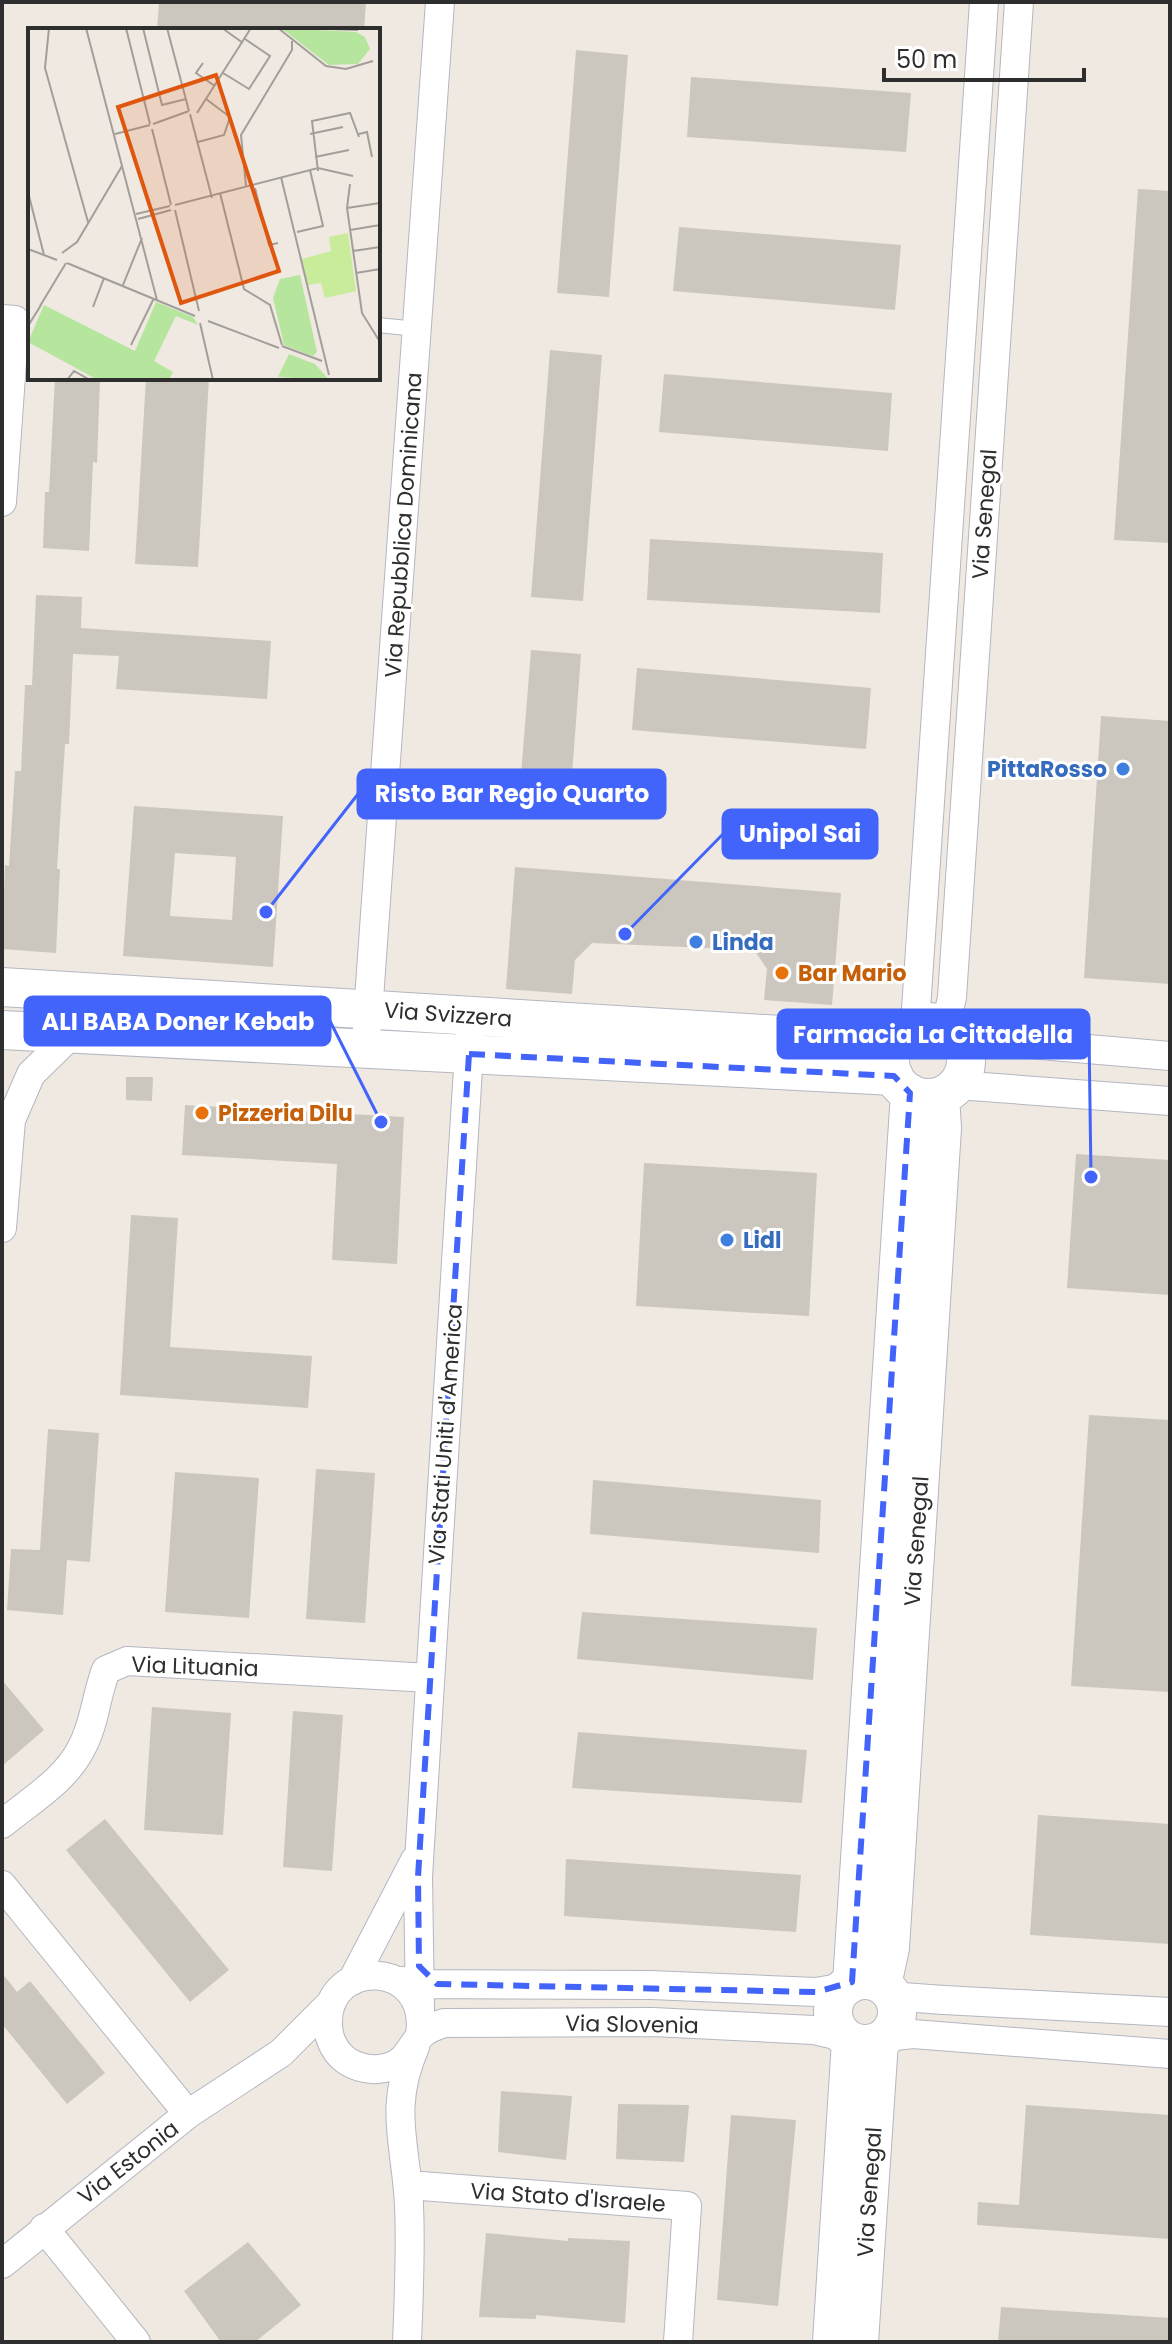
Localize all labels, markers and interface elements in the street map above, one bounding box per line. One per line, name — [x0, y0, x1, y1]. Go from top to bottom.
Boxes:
inset map — [28, 28, 380, 380]
scale bar — [884, 32, 1084, 82]
text: 50 m — [896, 43, 957, 76]
street label: Via Repubblica Dominicana — [377, 371, 430, 679]
street label: Via Senegal — [964, 448, 1005, 580]
place label: PittaRosso — [987, 754, 1107, 785]
marker: PittaRosso — [1114, 760, 1132, 778]
callout: Risto Bar Regio Quarto — [358, 770, 665, 818]
text: Risto Bar Regio Quarto — [375, 777, 649, 810]
callout: Unipol Sai — [723, 810, 877, 858]
text: Unipol Sai — [739, 817, 861, 850]
place label: Linda — [712, 927, 774, 958]
marker: Linda — [687, 933, 705, 951]
place label: Bar Mario — [798, 958, 907, 989]
marker: Bar Mario — [773, 964, 791, 982]
street label: Via Svizzera — [383, 995, 513, 1034]
callout: ALI BABA Doner Kebab — [25, 997, 330, 1045]
text: ALI BABA Doner Kebab — [42, 1005, 314, 1038]
callout: Farmacia La Cittadella — [778, 1010, 1089, 1058]
text: Farmacia La Cittadella — [793, 1018, 1073, 1051]
place label: Pizzeria Dilu — [218, 1098, 353, 1129]
marker: Pizzeria Dilu — [193, 1104, 211, 1122]
place label: Lidl — [743, 1225, 781, 1256]
marker: Lidl — [718, 1231, 736, 1249]
street label: Via Stati Uniti d'America — [421, 1303, 470, 1565]
street label: Via Senegal — [896, 1475, 937, 1607]
street label: Via Lituania — [131, 1649, 259, 1684]
street label: Via Slovenia — [565, 2008, 699, 2041]
street label: Via Estonia — [71, 2113, 185, 2212]
street label: Via Senegal — [849, 2126, 890, 2258]
street label: Via Stato d'Israele — [469, 2175, 667, 2220]

